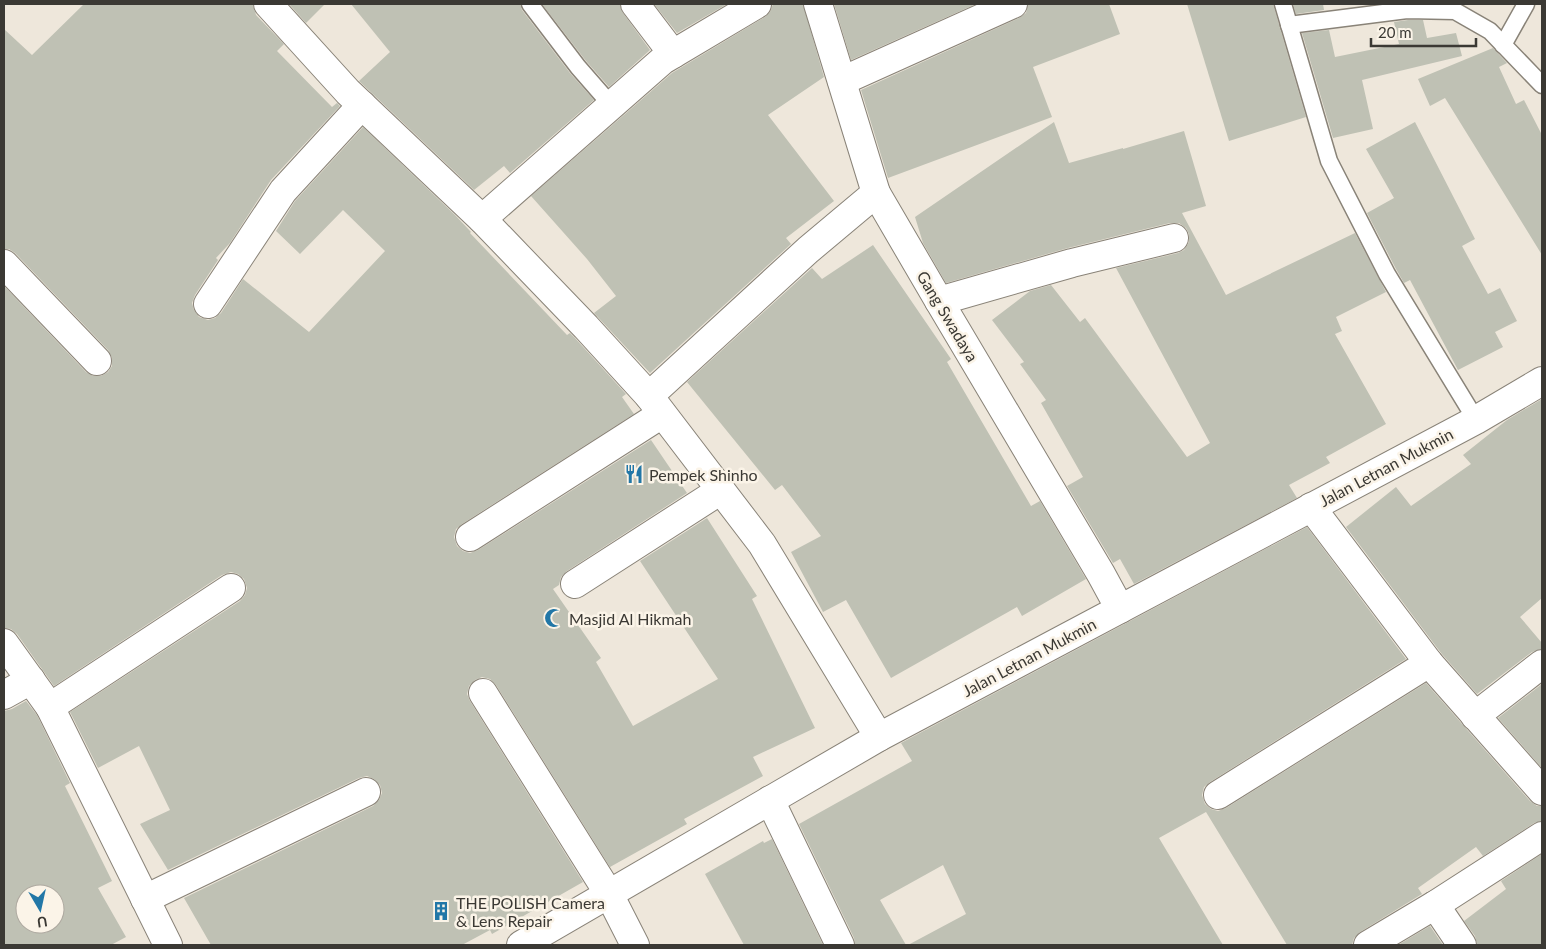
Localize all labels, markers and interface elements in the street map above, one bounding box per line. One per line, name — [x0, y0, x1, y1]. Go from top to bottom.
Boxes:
scale bar — [1371, 15, 1476, 47]
text: 20 m — [1378, 23, 1412, 41]
street label: Gang Swadaya — [913, 267, 983, 365]
street label: Jalan Letnan Mukmin — [1316, 424, 1456, 510]
restaurant icon: Pempek Shinho — [623, 463, 645, 485]
place label: Pempek Shinho — [649, 465, 758, 484]
mosque icon: Masjid Al Hikmah — [543, 607, 565, 629]
place label: Masjid Al Hikmah — [569, 609, 691, 628]
street label: Jalan Letnan Mukmin — [959, 614, 1099, 700]
north arrow — [15, 884, 65, 934]
place label: THE POLISH Camera & Lens Repair — [456, 893, 605, 930]
building icon: THE POLISH Camera & Lens Repair — [430, 900, 452, 922]
text: U — [36, 913, 49, 932]

